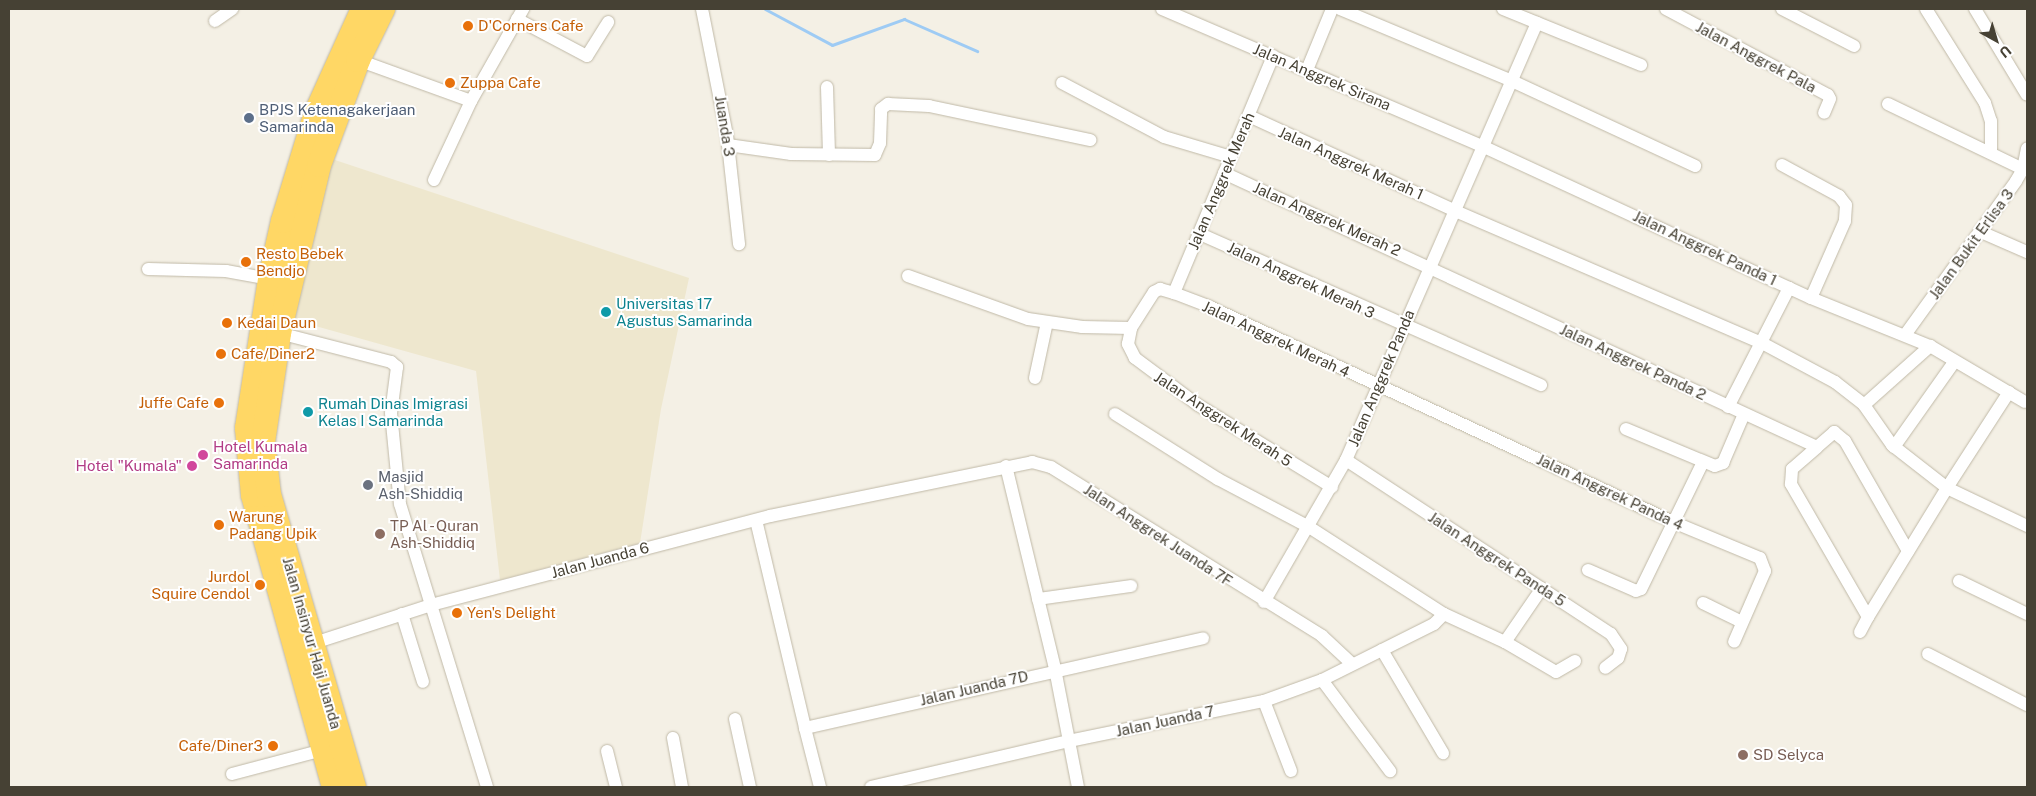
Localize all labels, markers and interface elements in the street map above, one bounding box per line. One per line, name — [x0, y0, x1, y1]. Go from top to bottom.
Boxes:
north arrow — [1971, 15, 2021, 65]
place label: D'Corners Cafe — [478, 17, 584, 35]
street label: Jalan Anggrek Pala — [1693, 18, 1819, 96]
marker: D'Corners Cafe — [462, 20, 474, 32]
street label: Jalan Anggrek Sirana — [1250, 40, 1394, 114]
text: U — [1996, 42, 2014, 61]
place label: Zuppa Cafe — [460, 74, 541, 92]
marker: Zuppa Cafe — [444, 77, 456, 89]
street label: Juanda 3 — [711, 94, 739, 158]
place label: BPJS Ketenagakerjaan Samarinda — [259, 100, 415, 135]
street label: Jalan Anggrek Merah — [1184, 110, 1258, 252]
marker: BPJS Ketenagakerjaan Samarinda — [243, 112, 255, 124]
street label: Jalan Anggrek Merah 1 — [1276, 123, 1426, 203]
street label: Jalan Anggrek Merah 2 — [1250, 178, 1404, 260]
street label: Jalan Bukit Erlisa 3 — [1925, 185, 2017, 303]
street label: Jalan Anggrek Panda 1 — [1630, 207, 1780, 289]
street label: Jalan Anggrek Merah 3 — [1224, 238, 1378, 322]
place label: Resto Bebek Bendjo — [256, 244, 344, 279]
marker: Resto Bebek Bendjo — [240, 256, 252, 268]
place label: Universitas 17 Agustus Samarinda — [616, 294, 752, 329]
street label: Jalan Anggrek Merah 4 — [1199, 297, 1353, 381]
marker: Universitas 17 Agustus Samarinda — [600, 306, 612, 318]
street label: Jalan Anggrek Panda — [1344, 307, 1418, 449]
place label: Kedai Daun — [237, 314, 316, 332]
marker: Kedai Daun — [221, 317, 233, 329]
street label: Jalan Anggrek Panda 2 — [1557, 320, 1709, 404]
place label: Cafe/Diner2 — [231, 345, 315, 363]
marker: Cafe/Diner2 — [215, 348, 227, 360]
street label: Jalan Anggrek Merah 5 — [1151, 368, 1295, 470]
place label: Juffe Cafe — [138, 394, 209, 412]
place label: Rumah Dinas Imigrasi Kelas I Samarinda — [318, 394, 468, 429]
marker: Juffe Cafe — [213, 397, 225, 409]
marker: Rumah Dinas Imigrasi Kelas I Samarinda — [302, 406, 314, 418]
place label: Hotel Kumala Samarinda — [213, 437, 307, 472]
marker: Hotel Kumala Samarinda — [197, 449, 209, 461]
street label: Jalan Anggrek Panda 4 — [1534, 450, 1686, 534]
place label: Hotel "Kumala" — [76, 457, 182, 475]
marker: Hotel "Kumala" — [186, 460, 198, 472]
place label: Masjid Ash-Shiddiq — [378, 467, 463, 502]
marker: Masjid Ash-Shiddiq — [362, 479, 374, 491]
street label: Jalan Anggrek Juanda 7F — [1080, 480, 1236, 590]
place label: Warung Padang Upik — [229, 507, 317, 542]
street label: Jalan Anggrek Panda 5 — [1425, 508, 1569, 610]
place label: TP Al - Quran Ash-Shiddiq — [390, 516, 483, 551]
marker: Warung Padang Upik — [213, 519, 225, 531]
marker: TP Al - Quran Ash-Shiddiq — [374, 528, 386, 540]
street label: Jalan Juanda 6 — [549, 538, 651, 582]
street label: Jalan Insinyur Haji Juanda — [279, 555, 345, 731]
place label: Jurdol Squire Cendol — [151, 567, 250, 602]
marker: Jurdol Squire Cendol — [254, 579, 266, 591]
place label: Yen's Delight — [467, 604, 556, 622]
marker: Yen's Delight — [451, 607, 463, 619]
street label: Jalan Juanda 7D — [918, 667, 1030, 709]
street label: Jalan Juanda 7 — [1114, 702, 1216, 740]
place label: Cafe/Diner3 — [178, 737, 263, 755]
marker: Cafe/Diner3 — [267, 740, 279, 752]
place label: SD Selyca — [1753, 746, 1824, 764]
marker: SD Selyca — [1737, 749, 1749, 761]

